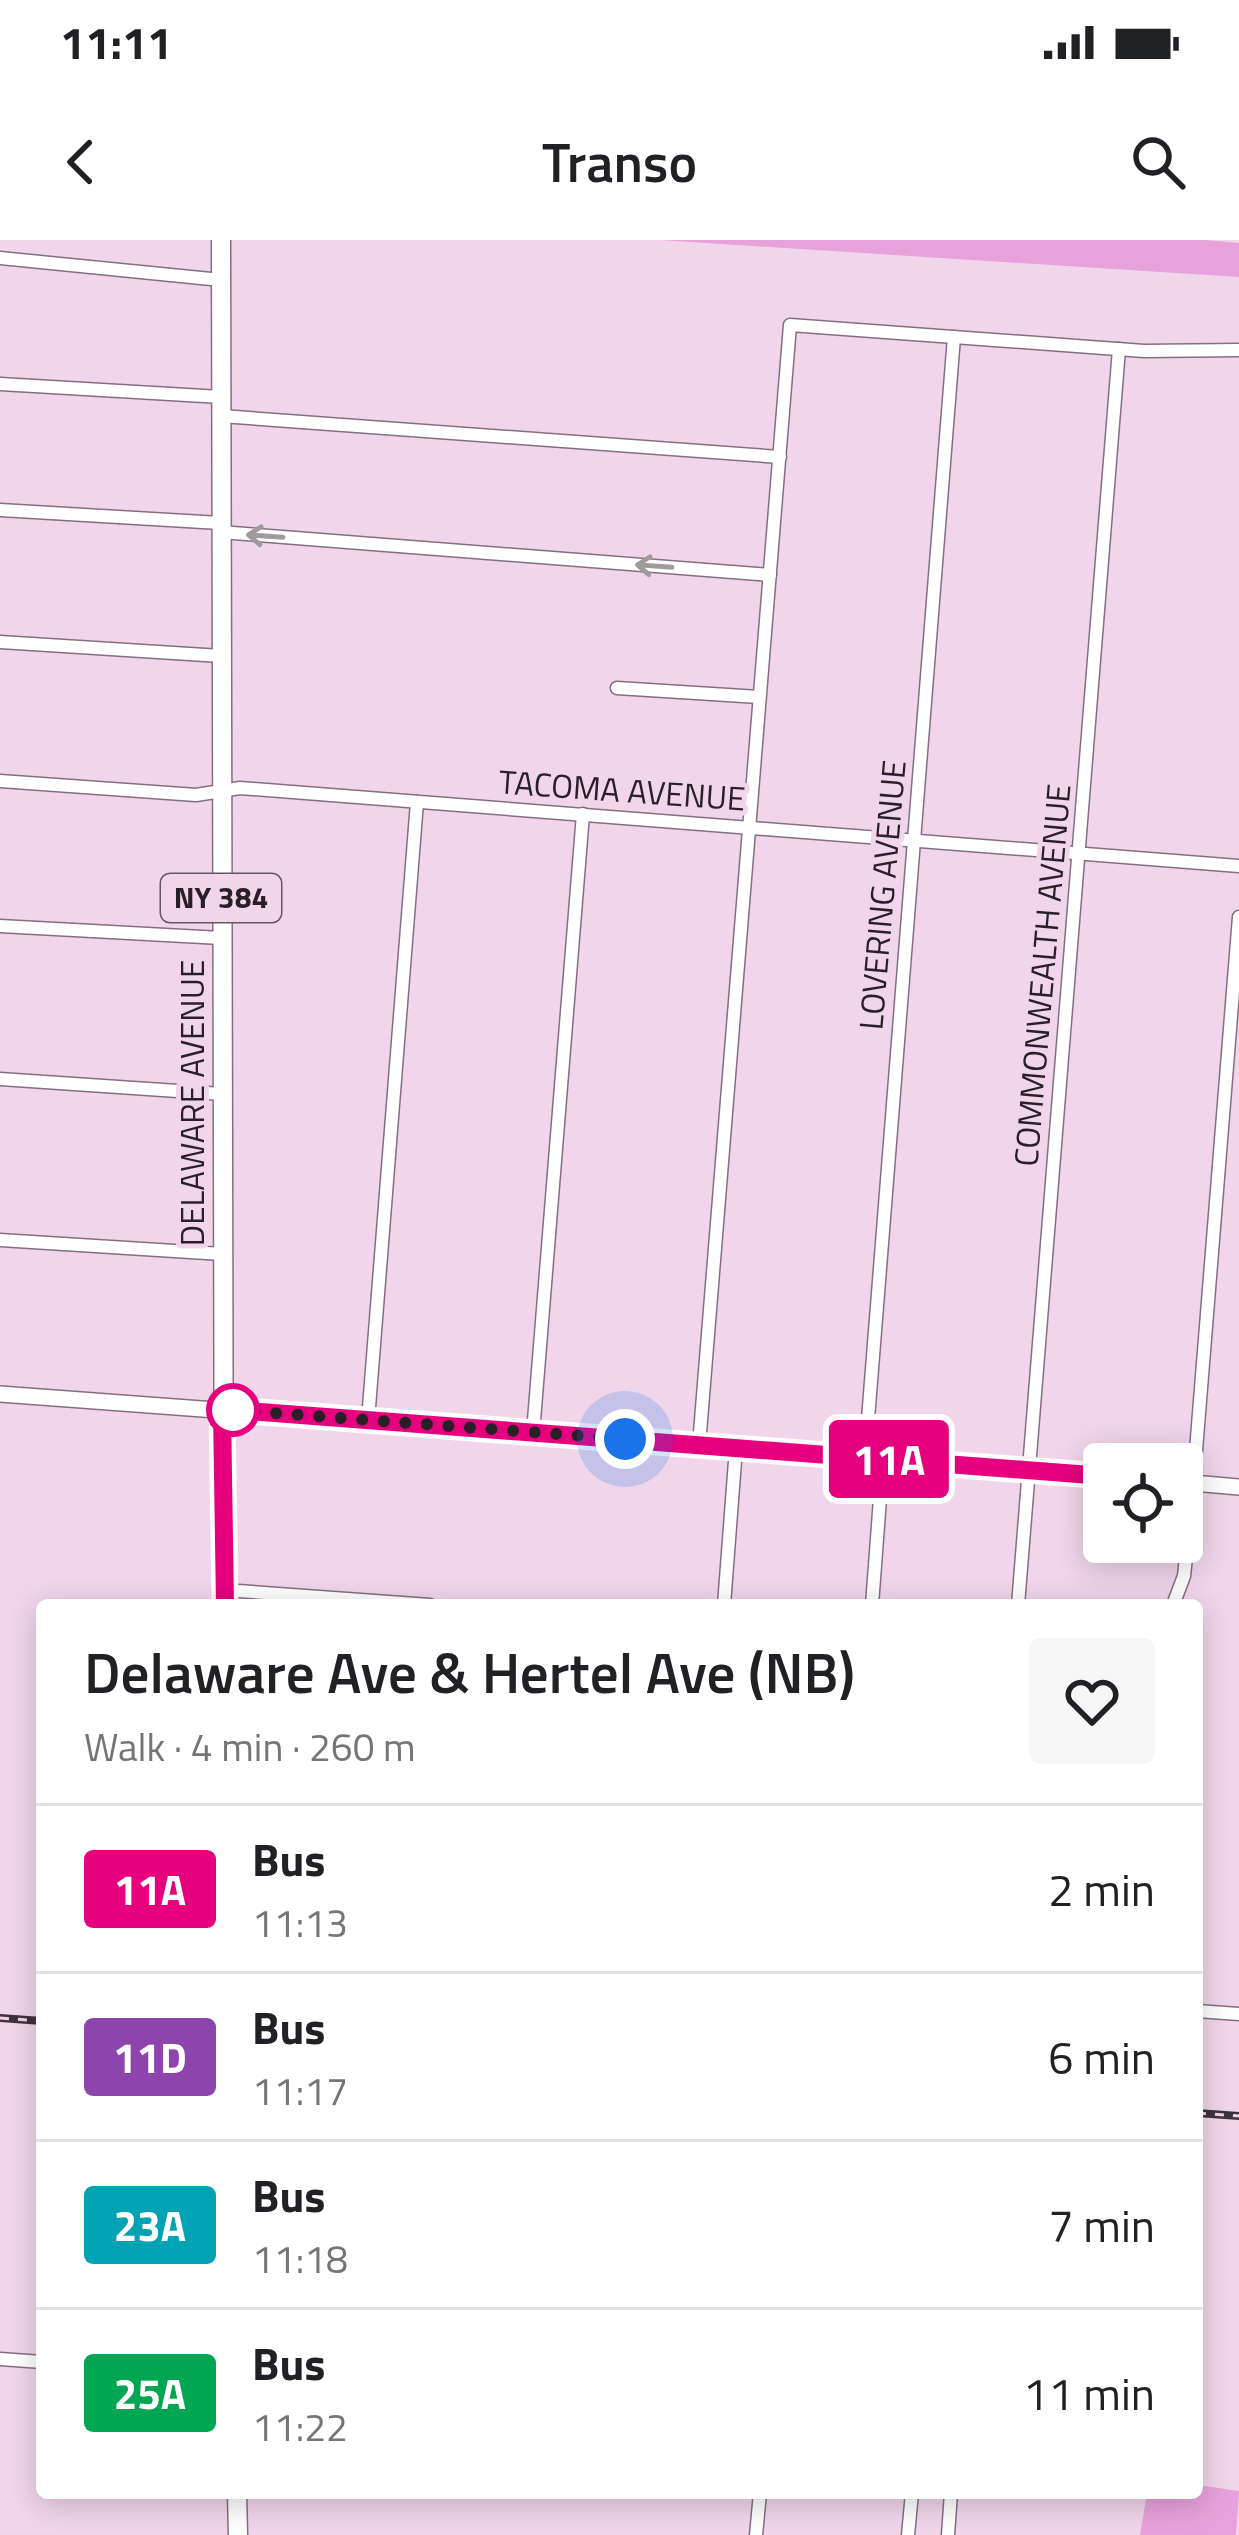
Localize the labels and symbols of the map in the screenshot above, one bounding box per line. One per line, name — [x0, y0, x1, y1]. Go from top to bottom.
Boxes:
one-way arrow — [246, 524, 285, 547]
one-way arrow — [635, 554, 674, 577]
street label: TACOMA AVENUE — [497, 756, 747, 824]
street label: LOVERING AVENUE — [845, 758, 919, 1032]
street label: COMMONWEALTH AVENUE — [1000, 782, 1084, 1168]
road number: NY 384 — [161, 874, 281, 922]
street label: DELAWARE AVENUE — [167, 960, 217, 1246]
unlabelled marker — [208, 1385, 258, 1435]
your location — [595, 1409, 655, 1469]
line badge: 11A — [820, 1420, 958, 1498]

